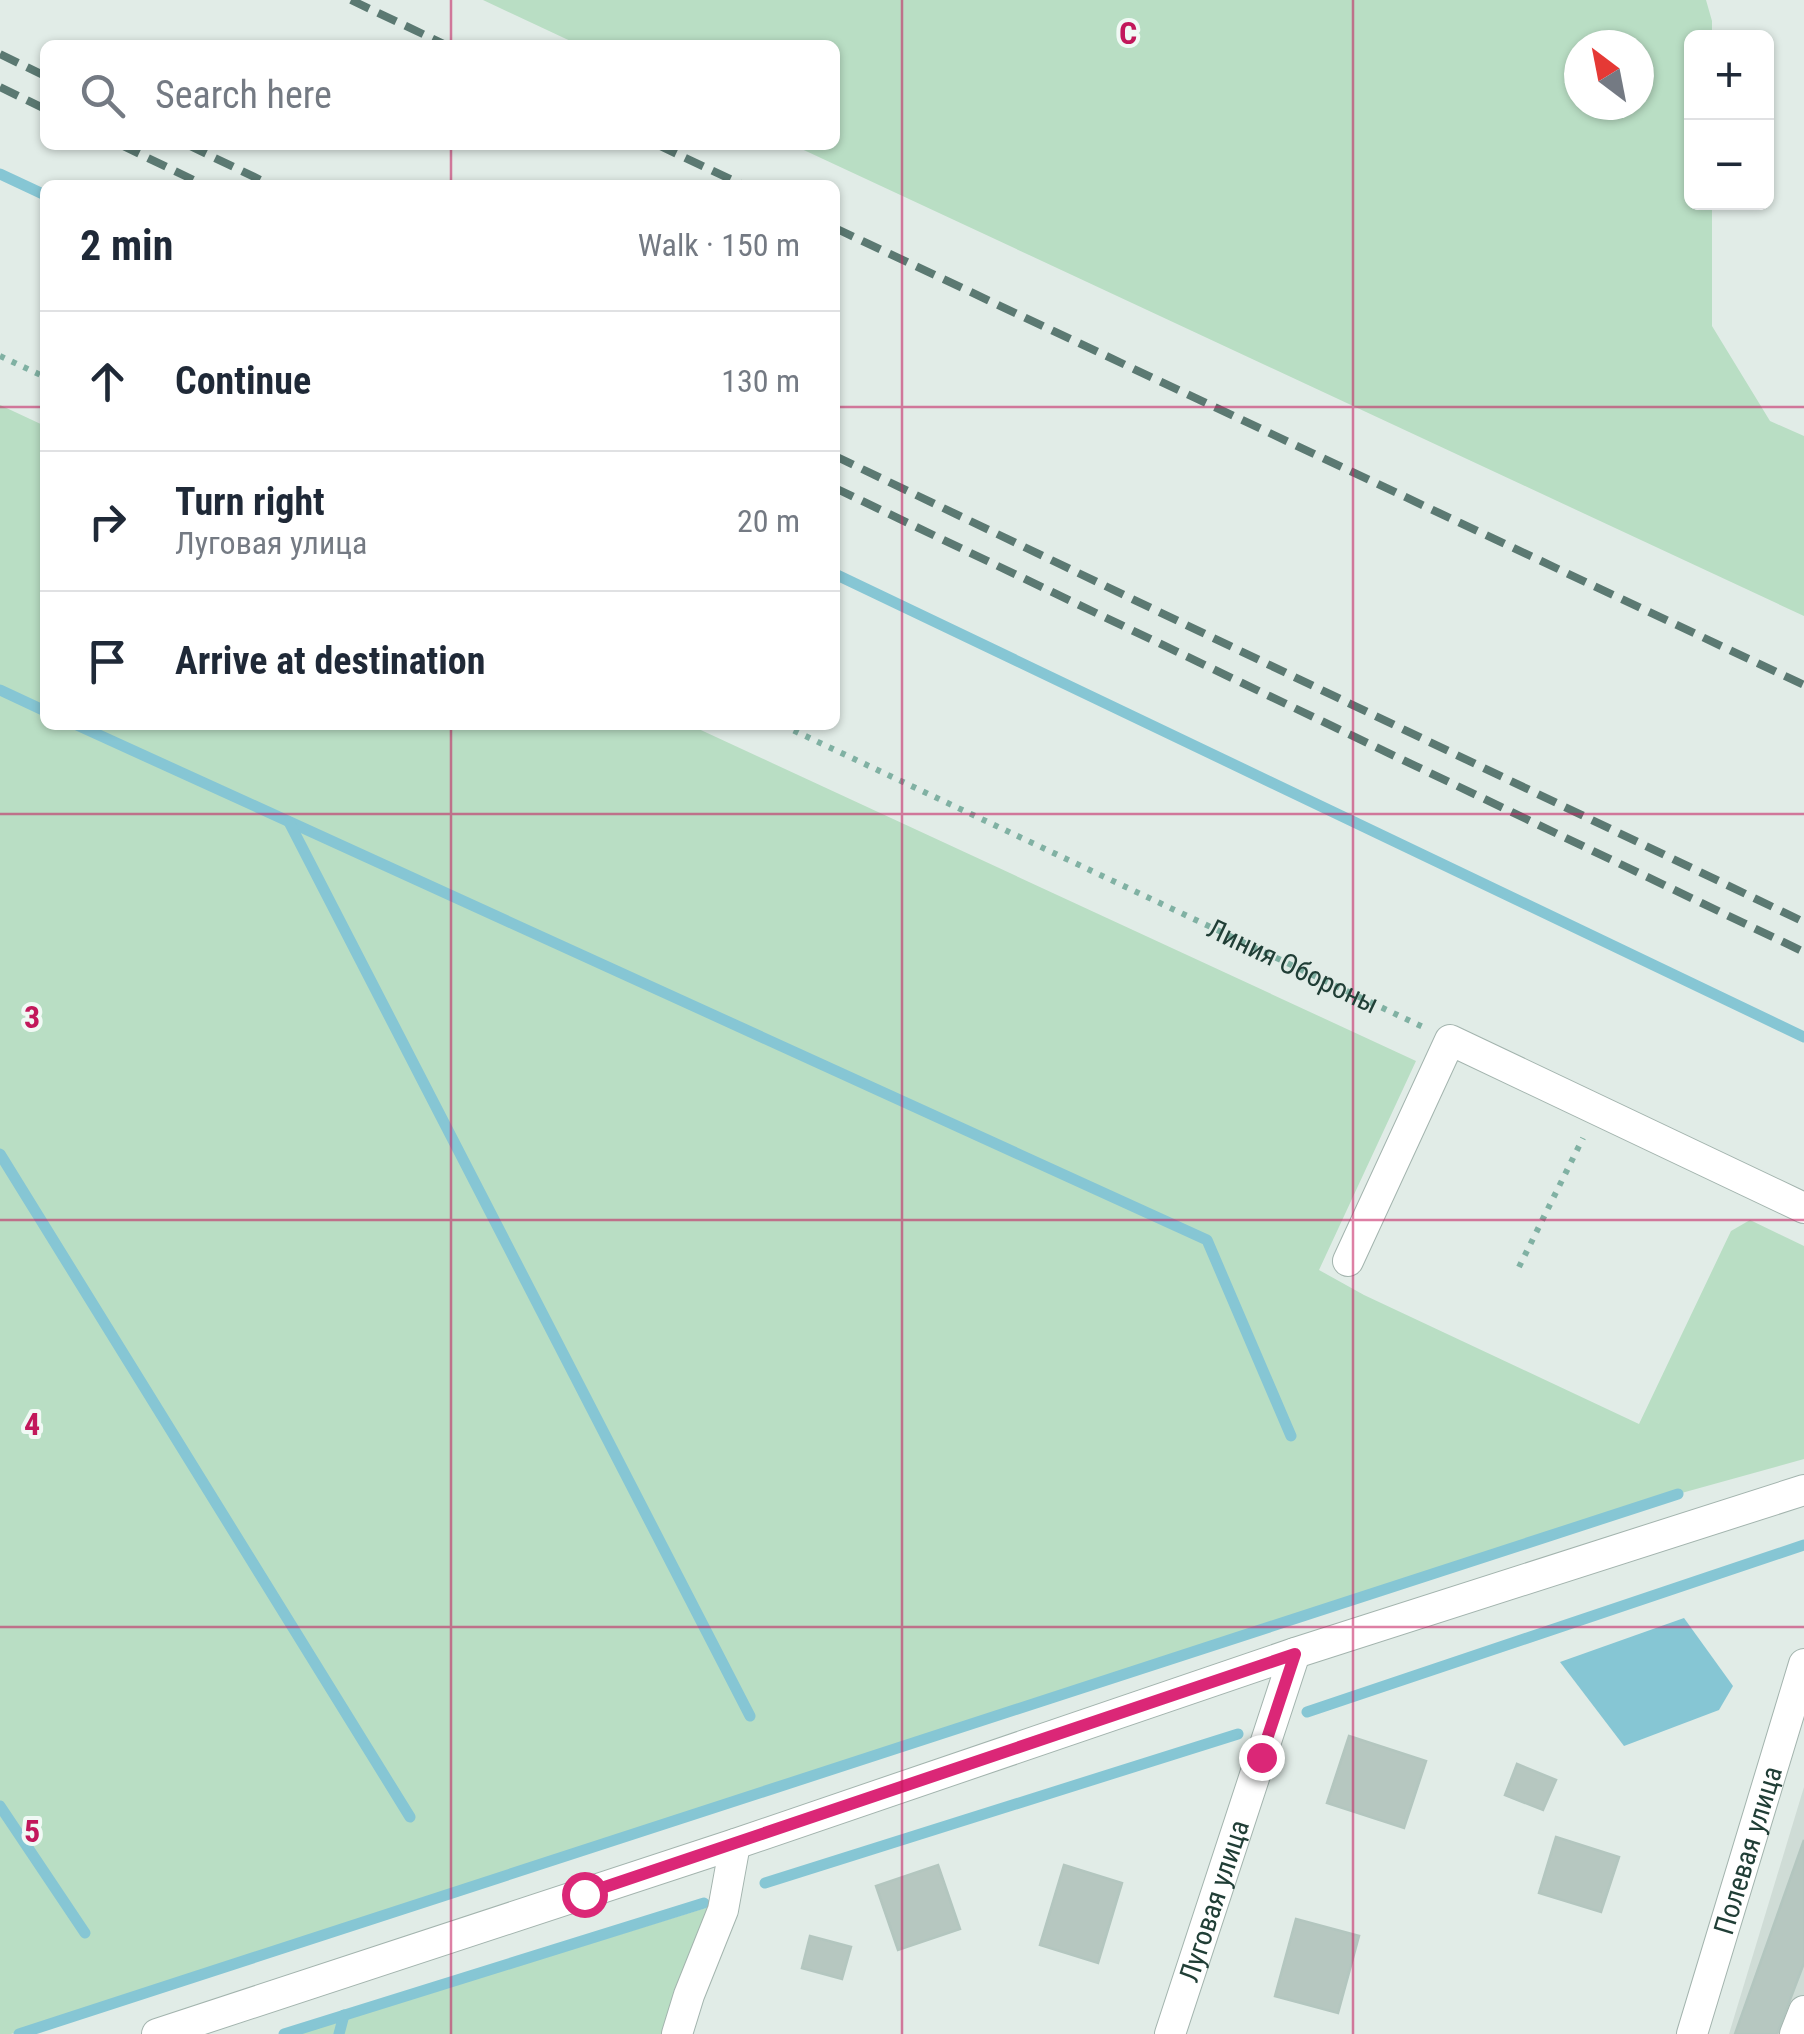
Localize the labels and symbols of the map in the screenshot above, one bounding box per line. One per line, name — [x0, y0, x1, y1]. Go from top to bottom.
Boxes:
text: C — [1119, 14, 1137, 52]
north arrow — [1564, 30, 1654, 120]
street label: Линия Обороны — [1202, 911, 1384, 1020]
text: 3 — [24, 998, 40, 1036]
text: 4 — [24, 1405, 40, 1443]
route end — [1239, 1735, 1285, 1781]
street label: Полевая улица — [1707, 1762, 1789, 1938]
text: 5 — [24, 1812, 40, 1850]
street label: Луговая улица — [1172, 1816, 1256, 1986]
route start — [562, 1872, 608, 1918]

